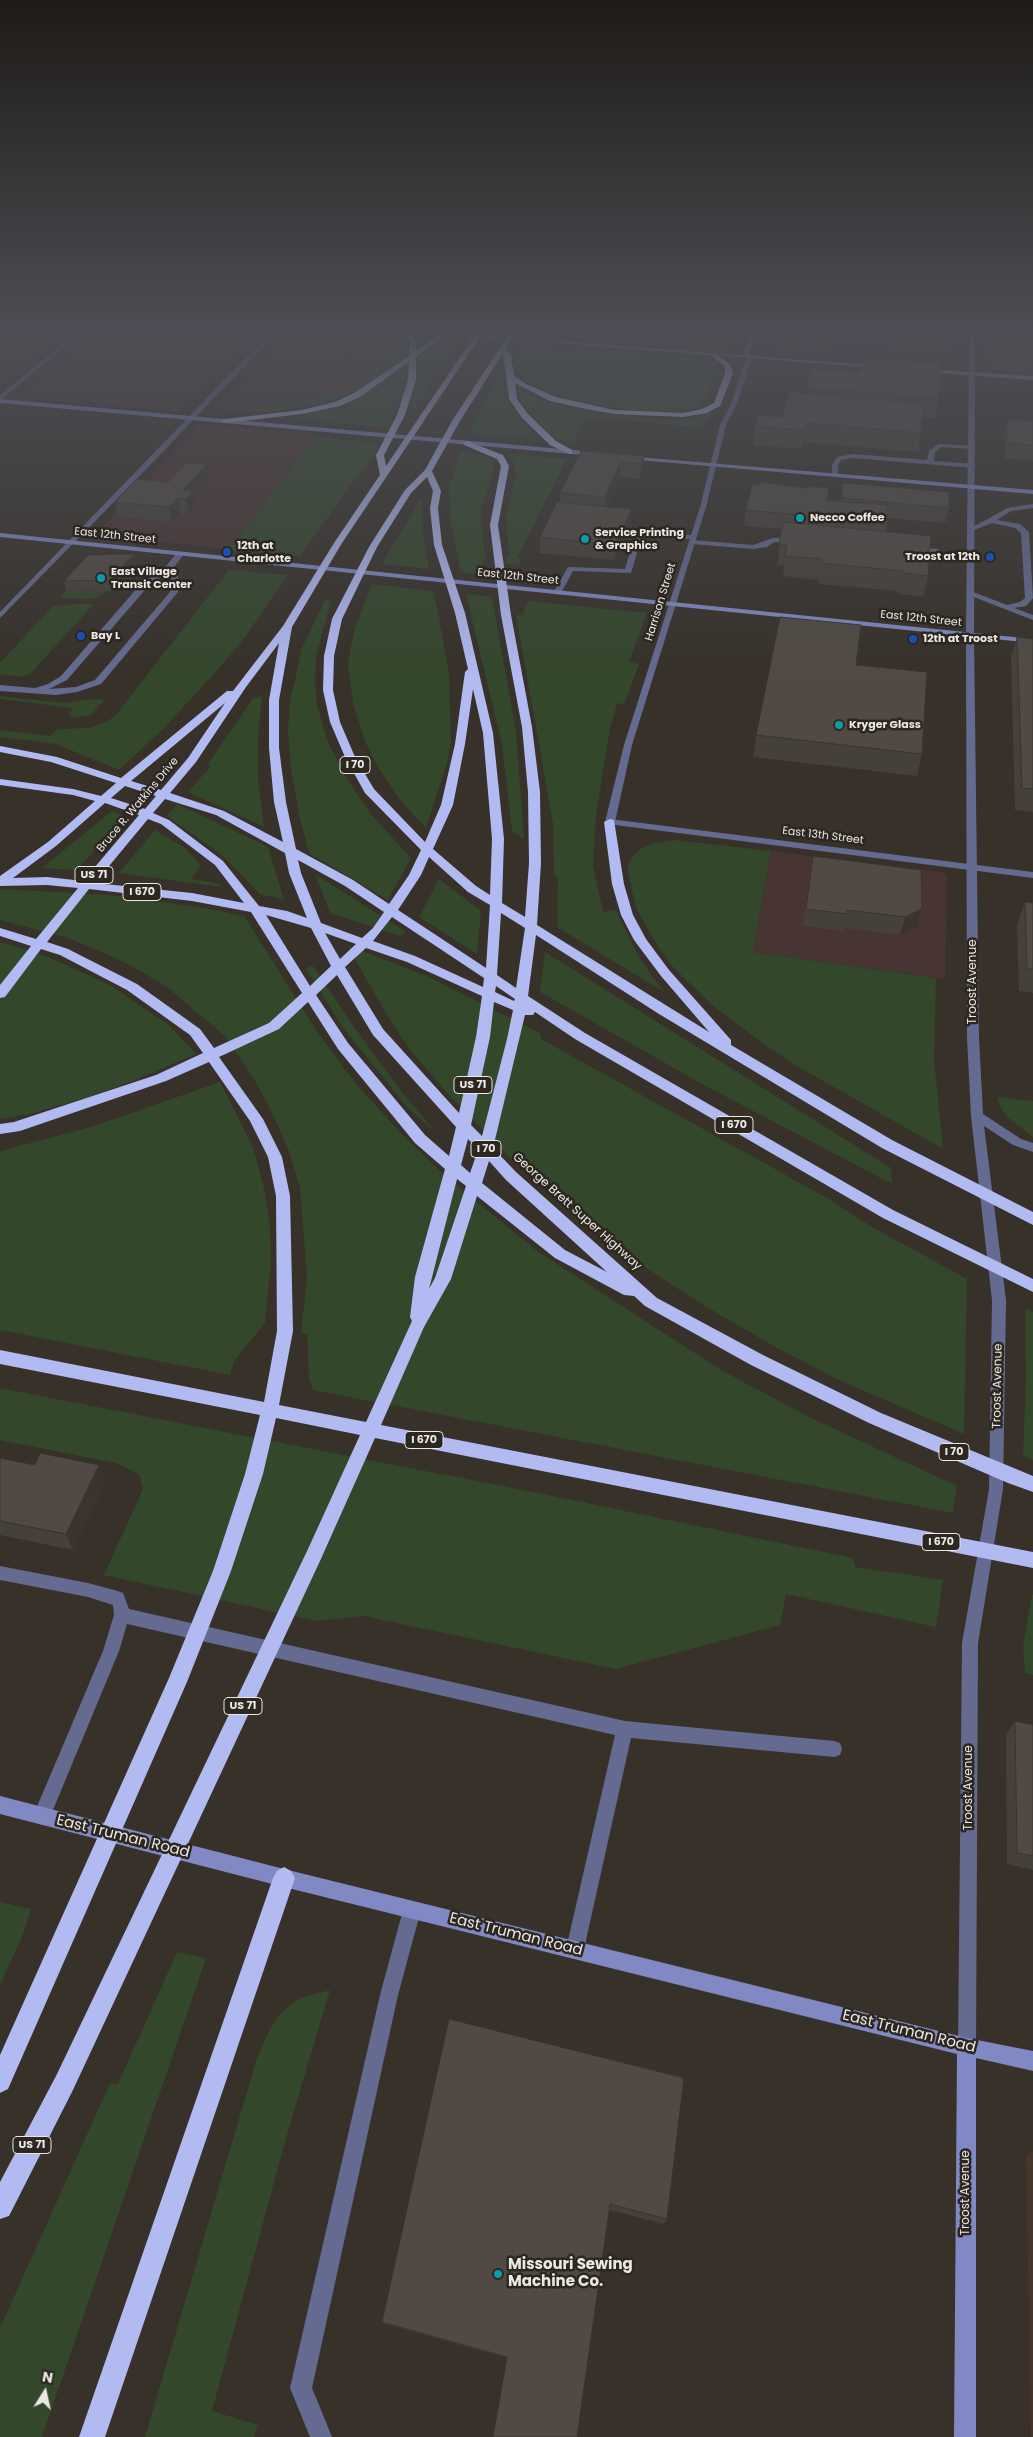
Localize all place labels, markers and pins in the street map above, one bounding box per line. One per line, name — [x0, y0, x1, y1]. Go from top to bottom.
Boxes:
place label: Necco Coffee — [810, 511, 885, 525]
marker: Necco Coffee — [794, 512, 806, 524]
place label: Service Printing & Graphics — [595, 526, 684, 552]
marker: Service Printing & Graphics — [579, 533, 591, 545]
place label: 12th at Charlotte — [237, 539, 291, 565]
marker: 12th at Charlotte — [221, 546, 233, 558]
place label: Troost at 12th — [905, 550, 980, 564]
marker: Troost at 12th — [984, 551, 996, 563]
place label: East Village Transit Center — [111, 565, 192, 591]
marker: East Village Transit Center — [95, 572, 107, 584]
place label: Bay L — [91, 629, 120, 643]
marker: Bay L — [75, 630, 87, 642]
place label: 12th at Troost — [923, 632, 998, 646]
marker: 12th at Troost — [907, 633, 919, 645]
place label: Kryger Glass — [849, 718, 921, 732]
marker: Kryger Glass — [833, 719, 845, 731]
place label: Missouri Sewing Machine Co. — [508, 2256, 633, 2291]
marker: Missouri Sewing Machine Co. — [492, 2268, 504, 2280]

